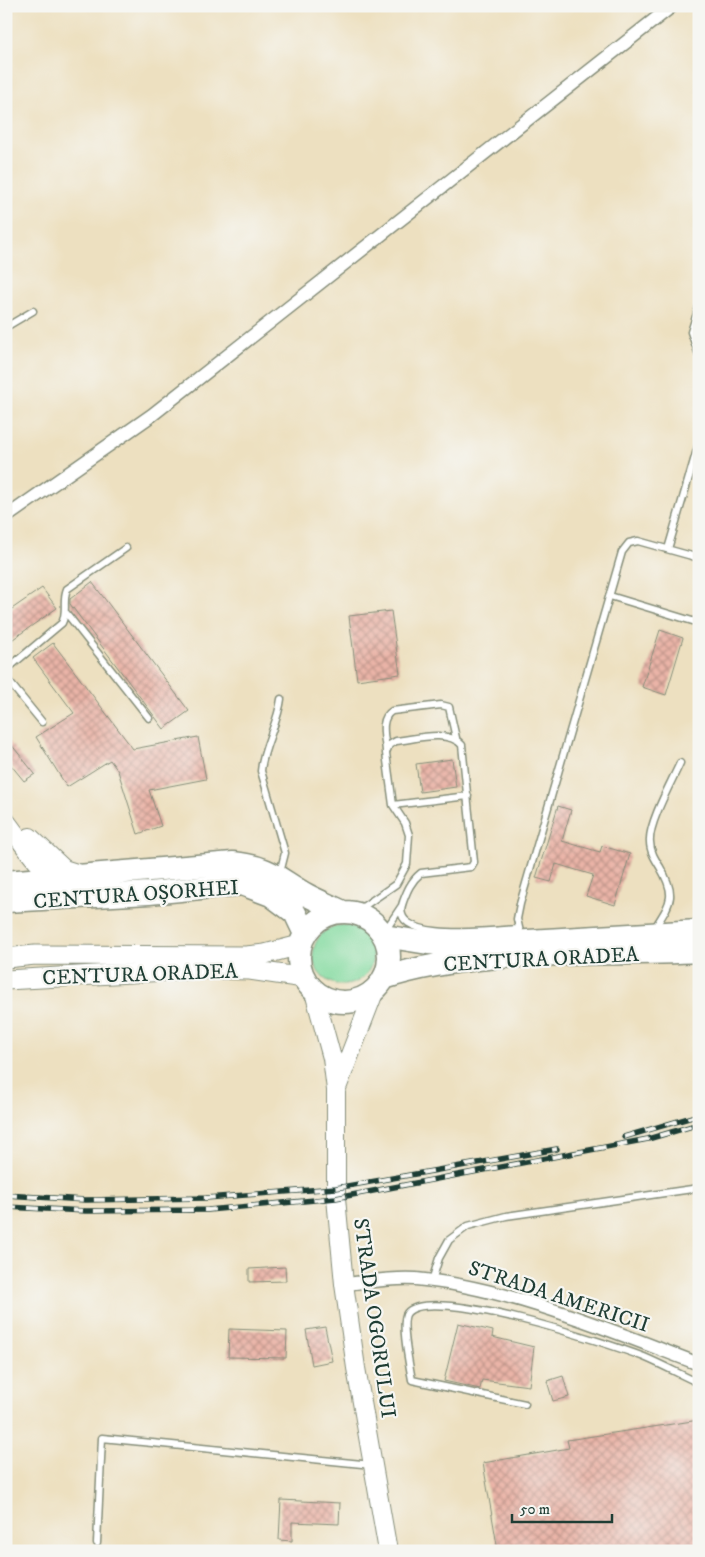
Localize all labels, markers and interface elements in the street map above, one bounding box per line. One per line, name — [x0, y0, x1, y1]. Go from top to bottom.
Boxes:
street label: CENTURA OȘORHEI — [33, 875, 240, 915]
street label: CENTURA ORADEA — [443, 942, 640, 978]
street label: CENTURA ORADEA — [42, 959, 239, 991]
street label: STRADA OGORULUI — [347, 1217, 401, 1420]
street label: STRADA AMERICII — [465, 1255, 652, 1338]
scale bar — [512, 1492, 612, 1524]
text: 50 m — [520, 1500, 550, 1519]

